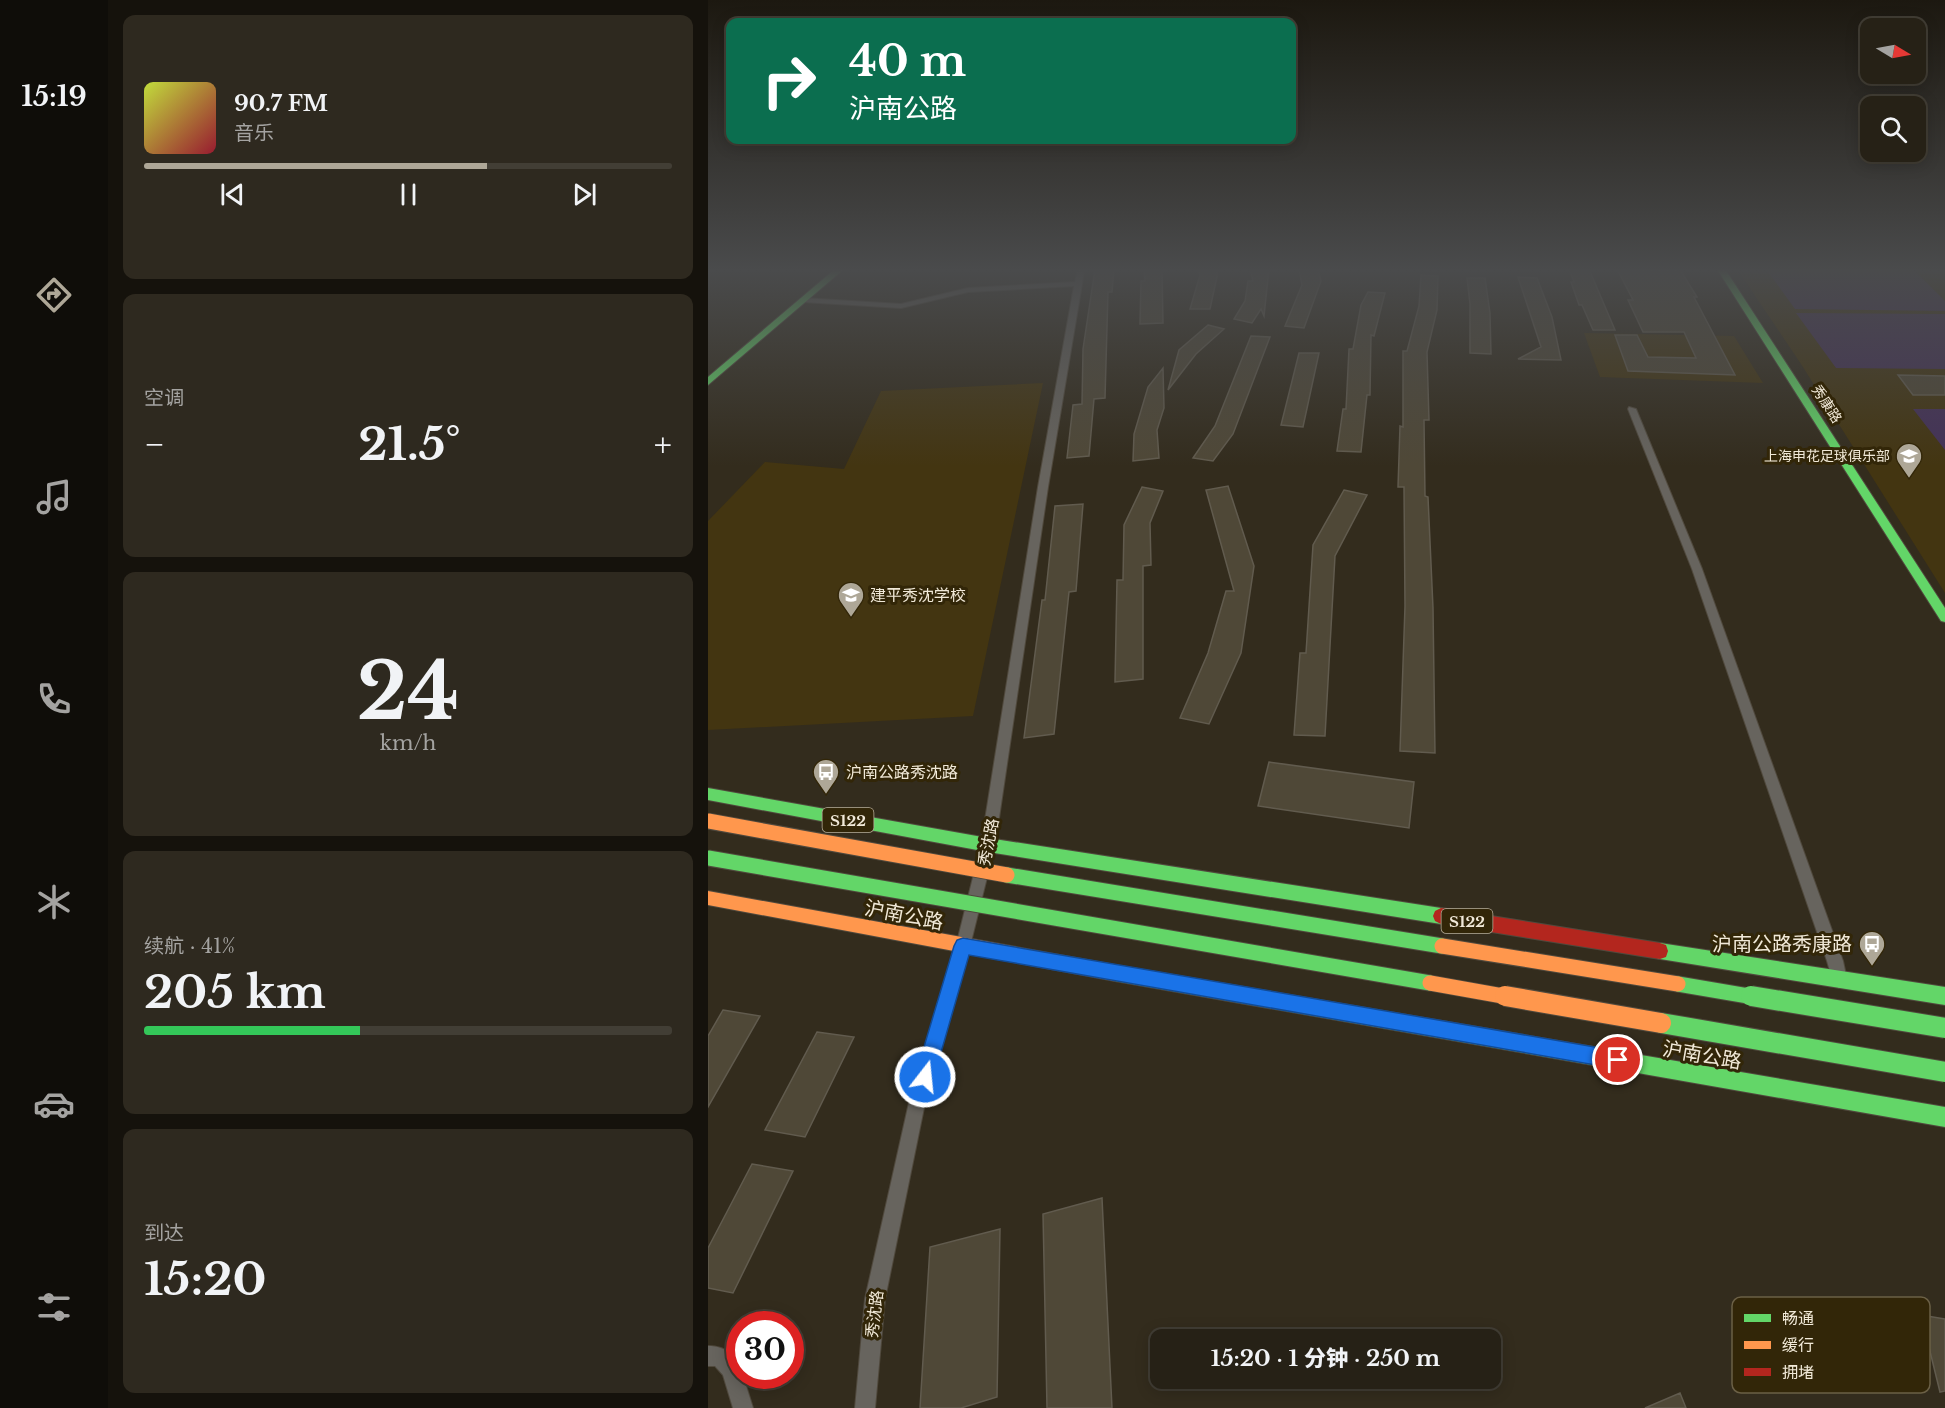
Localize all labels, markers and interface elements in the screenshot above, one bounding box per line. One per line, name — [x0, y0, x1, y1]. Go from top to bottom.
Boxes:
north arrow — [1860, 18, 1926, 84]
map controls — [1860, 18, 1926, 162]
text: 40 m — [849, 35, 966, 87]
icon: right — [750, 42, 828, 120]
text: 15:19 — [21, 80, 87, 113]
text: 90.7 FM — [234, 90, 328, 117]
text: 沪南公路 — [849, 92, 957, 125]
button: search — [1860, 96, 1926, 162]
text: 音乐 — [234, 121, 274, 145]
icon: previous — [216, 178, 249, 211]
icon: pause — [392, 178, 425, 211]
icon: next — [568, 178, 601, 211]
icon: directions — [33, 274, 75, 316]
street label: 秀康路 — [1808, 381, 1846, 427]
text: 空调 — [144, 386, 184, 410]
text: 21.5° — [358, 416, 461, 472]
text: − — [144, 424, 165, 465]
text: + — [654, 424, 672, 465]
school or university icon: 上海申花足球俱乐部 — [1894, 441, 1924, 479]
place label: 上海申花足球俱乐部 — [1764, 447, 1890, 465]
icon: music — [33, 476, 75, 518]
school or university icon: 建平秀沈学校 — [836, 580, 866, 618]
place label: 建平秀沈学校 — [870, 585, 966, 605]
text: 24 — [357, 643, 459, 740]
icon: phone — [33, 678, 75, 720]
text: km/h — [380, 731, 436, 755]
bus stop icon: 沪南公路秀沈路 — [811, 757, 841, 795]
place label: 沪南公路秀沈路 — [846, 762, 958, 782]
road number: S122 — [822, 808, 874, 832]
street label: 秀沈路 — [974, 817, 1002, 867]
icon: climate — [33, 881, 75, 923]
street label: 沪南公路 — [862, 896, 946, 934]
road number: S122 — [1442, 909, 1492, 933]
bus stop icon: 沪南公路秀康路 — [1857, 929, 1887, 967]
place label: 沪南公路秀康路 — [1712, 932, 1852, 956]
text: 续航 · 41% — [144, 934, 235, 958]
text: 205 km — [144, 964, 326, 1020]
pin — [1592, 1034, 1643, 1085]
street label: 沪南公路 — [1661, 1036, 1743, 1074]
icon: arrive — [1601, 1043, 1634, 1076]
position arrow — [893, 1045, 957, 1109]
icon: car — [33, 1083, 75, 1125]
text: 到达 — [144, 1221, 184, 1245]
text: 15:20 — [144, 1251, 266, 1307]
icon: filters — [33, 1286, 75, 1328]
street label: 秀沈路 — [861, 1289, 887, 1339]
legend — [1732, 1297, 1930, 1393]
text: 畅通 — [1782, 1308, 1814, 1328]
speed limit sign: 30 — [726, 1311, 804, 1389]
text: 缓行 — [1782, 1335, 1814, 1355]
text: 15:20 · 1 分钟 · 250 m — [1211, 1345, 1440, 1372]
text: 拥堵 — [1782, 1362, 1814, 1382]

